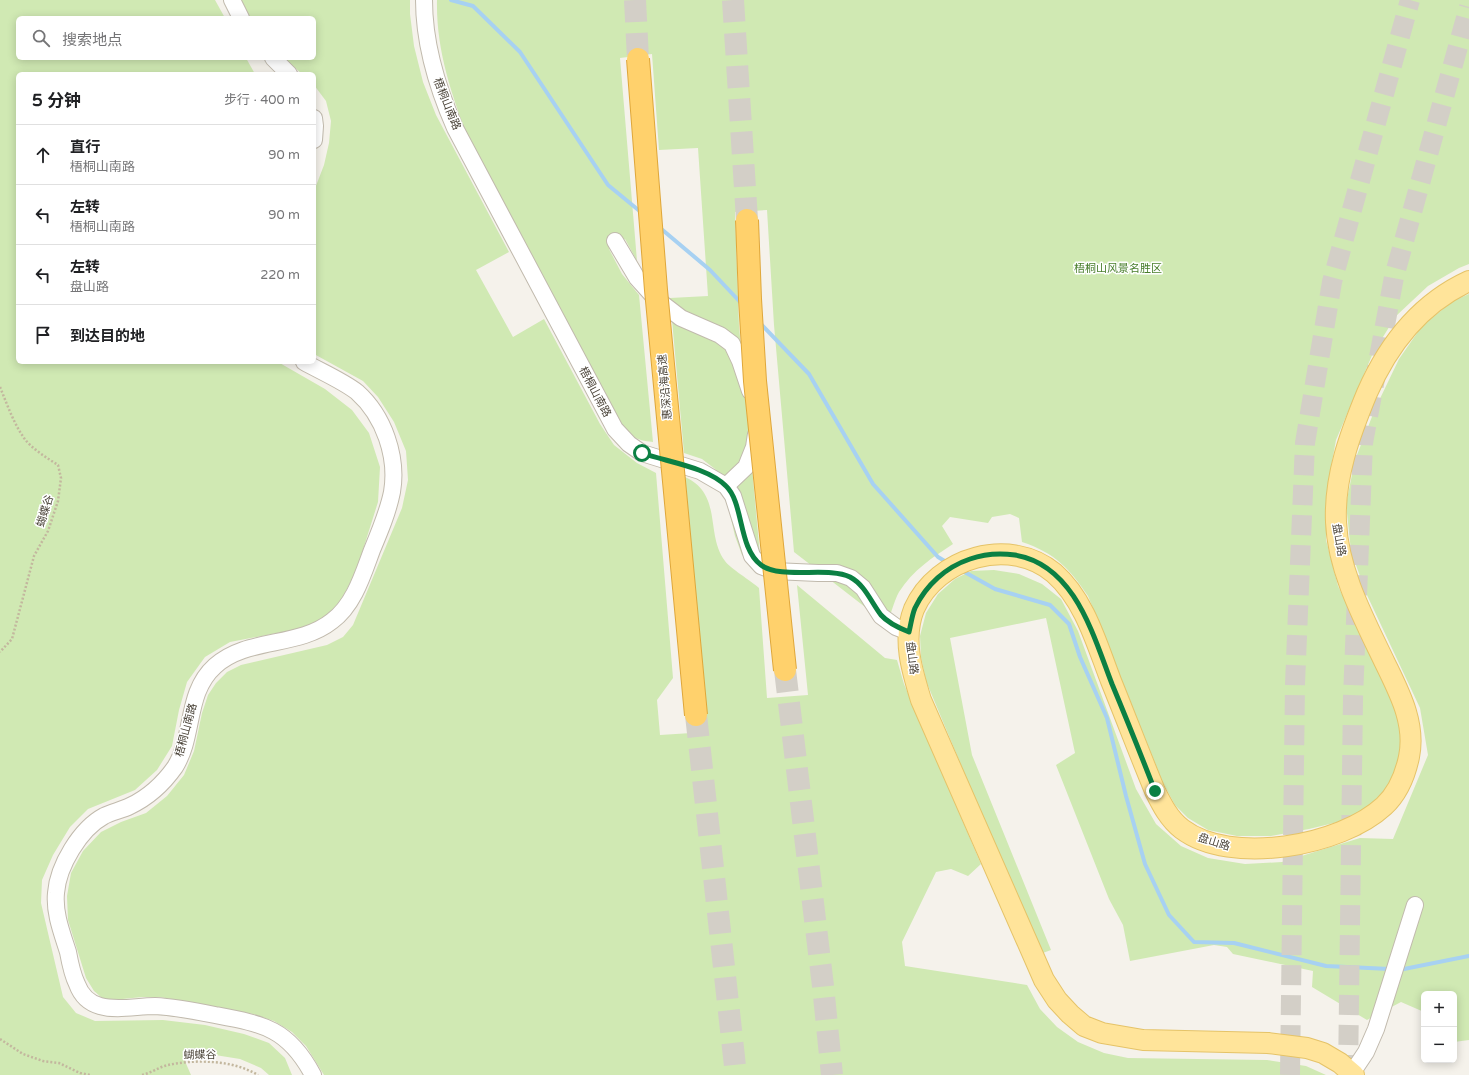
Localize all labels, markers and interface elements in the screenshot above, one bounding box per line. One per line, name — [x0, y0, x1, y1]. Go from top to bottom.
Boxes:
search box — [16, 16, 316, 60]
icon: search — [30, 27, 52, 49]
text: 搜索地点 — [62, 31, 122, 49]
street label: 梧桐山南路 — [431, 76, 463, 132]
text: 5 分钟 — [32, 90, 81, 111]
text: 步行 · 400 m — [224, 92, 300, 108]
text: 直行 — [70, 138, 100, 156]
icon: ahead — [32, 144, 54, 166]
text: 90 m — [268, 147, 300, 163]
text: 梧桐山南路 — [70, 159, 135, 175]
text: 左转 — [70, 198, 100, 216]
icon: left — [32, 204, 54, 226]
text: 90 m — [268, 207, 300, 223]
text: 梧桐山南路 — [70, 219, 135, 235]
text: 左转 — [70, 258, 100, 276]
park label: 梧桐山风景名胜区 — [1074, 262, 1162, 275]
icon: left — [32, 264, 54, 286]
text: 220 m — [260, 267, 300, 283]
text: 盘山路 — [70, 279, 109, 295]
icon: arrive — [32, 324, 54, 346]
text: 到达目的地 — [70, 327, 145, 345]
street label: 惠深沿海高速 — [656, 354, 674, 420]
street label: 梧桐山南路 — [576, 365, 614, 419]
route start — [633, 444, 651, 462]
street label: 蝴蝶谷 — [34, 493, 56, 529]
street label: 盘山路 — [1330, 523, 1348, 557]
street label: 盘山路 — [904, 641, 920, 675]
street label: 梧桐山南路 — [173, 702, 199, 758]
route end — [1146, 782, 1164, 800]
street label: 盘山路 — [1196, 831, 1232, 853]
map controls — [1421, 991, 1457, 1063]
button: + — [1421, 991, 1457, 1027]
button: − — [1421, 1027, 1457, 1063]
street label: 蝴蝶谷 — [183, 1048, 217, 1062]

